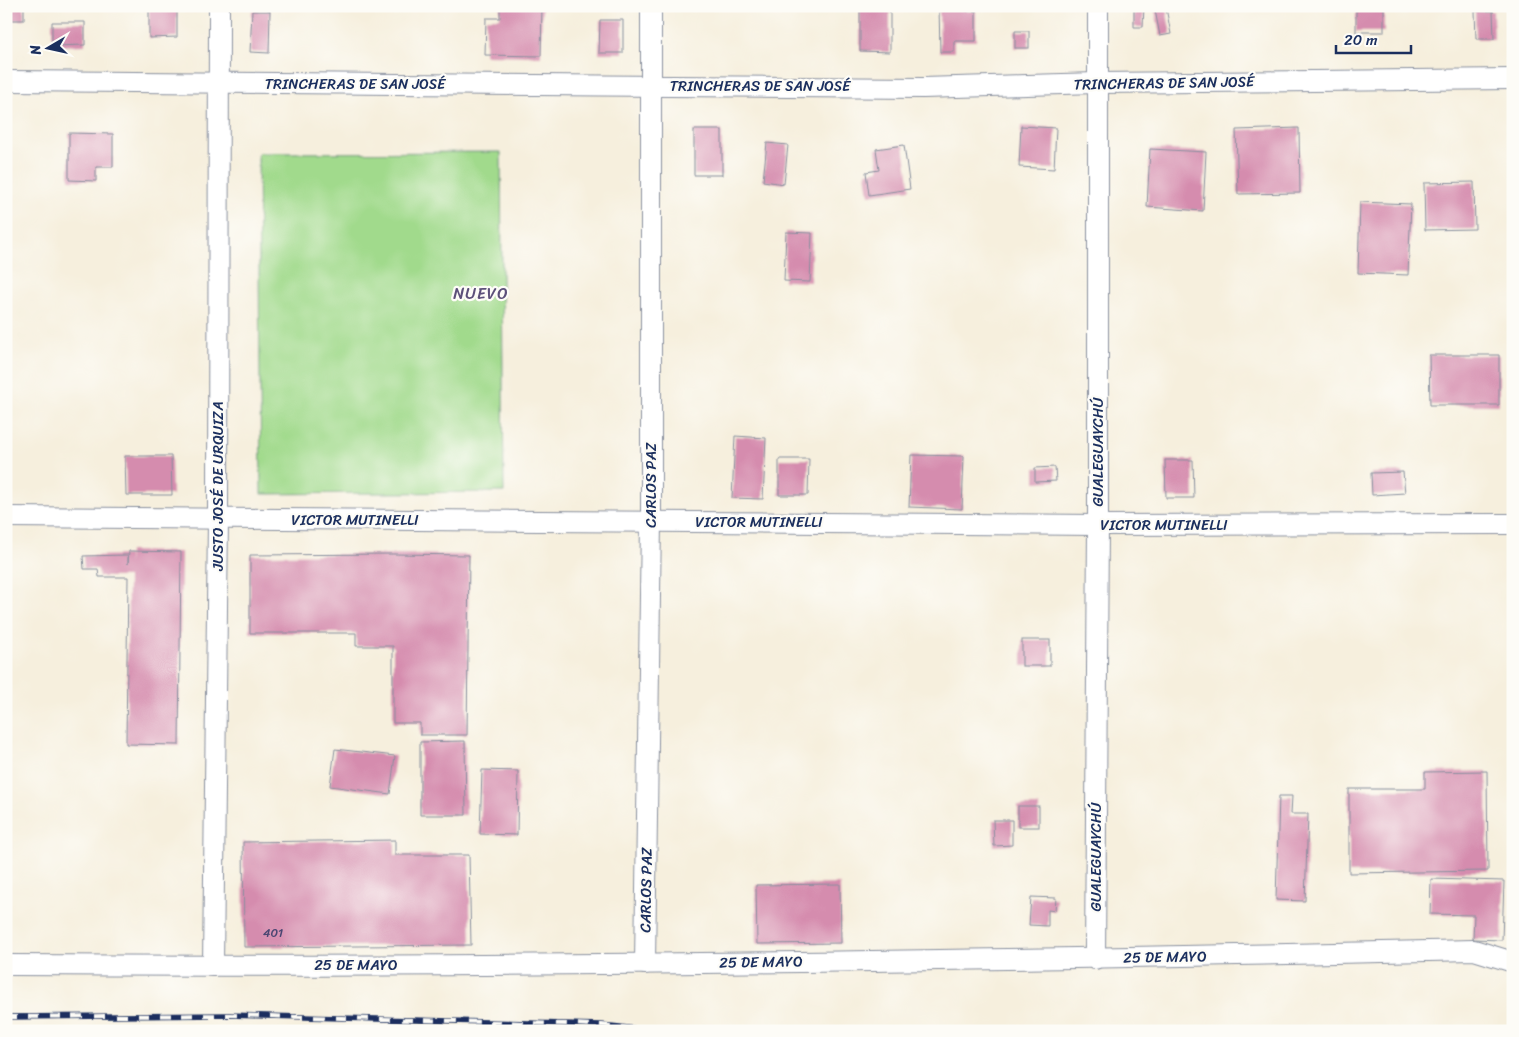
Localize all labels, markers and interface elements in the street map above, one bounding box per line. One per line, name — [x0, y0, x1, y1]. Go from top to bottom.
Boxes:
north arrow — [22, 22, 72, 72]
scale bar — [1336, 22, 1412, 54]
text: 20 m — [1344, 27, 1378, 53]
text: N — [23, 43, 49, 58]
street label: TRINCHERAS DE SAN JOSÉ — [1073, 68, 1256, 98]
street label: TRINCHERAS DE SAN JOSÉ — [265, 71, 447, 97]
street label: TRINCHERAS DE SAN JOSÉ — [670, 73, 852, 99]
district label: NUEVO — [453, 279, 509, 308]
street label: GUALEGUAYCHÚ — [1085, 397, 1111, 506]
street label: JUSTO JOSÉ DE URQUIZA — [205, 401, 231, 572]
street label: CARLOS PAZ — [638, 442, 664, 528]
street label: VICTOR MUTINELLI — [291, 507, 419, 533]
street label: VICTOR MUTINELLI — [695, 509, 823, 535]
street label: VICTOR MUTINELLI — [1100, 512, 1228, 538]
street label: GUALEGUAYCHÚ — [1083, 802, 1109, 911]
street label: CARLOS PAZ — [632, 847, 660, 933]
house number: 401 — [263, 922, 283, 944]
street label: 25 DE MAYO — [1123, 943, 1207, 971]
street label: 25 DE MAYO — [719, 948, 803, 976]
street label: 25 DE MAYO — [314, 952, 398, 978]

